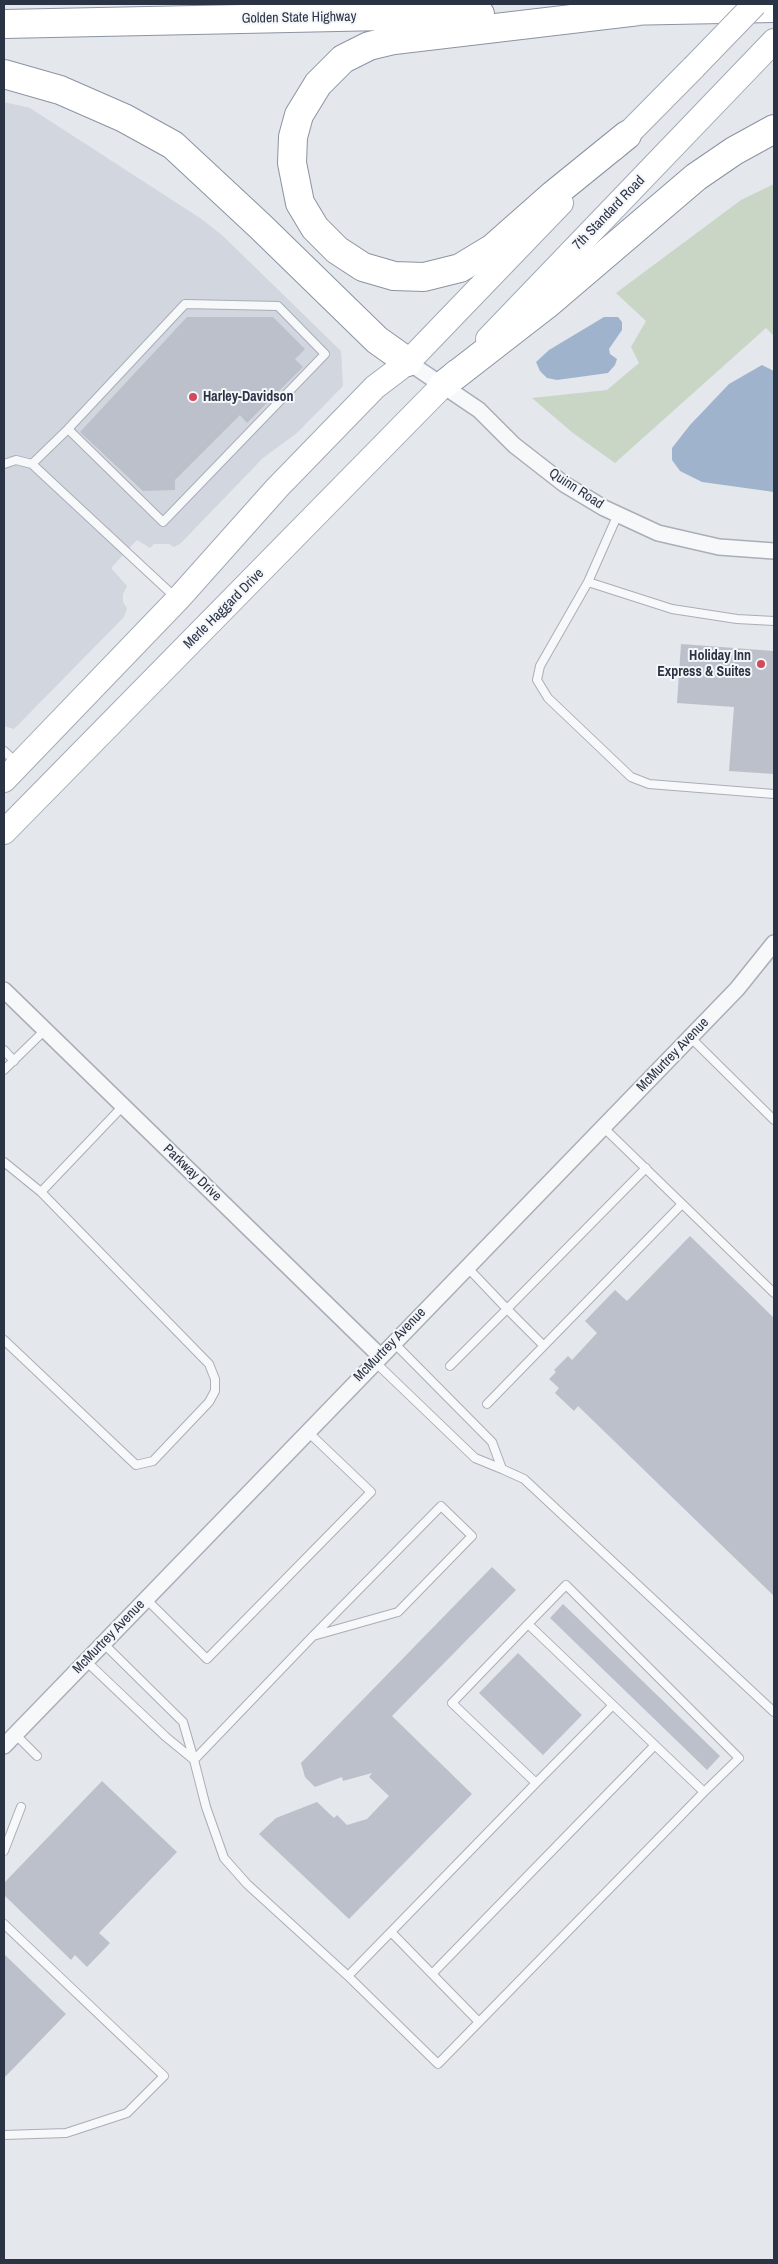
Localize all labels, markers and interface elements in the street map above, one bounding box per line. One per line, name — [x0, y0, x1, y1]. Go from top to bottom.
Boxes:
street label: Golden State Highway — [241, 9, 357, 27]
street label: 7th Standard Road — [569, 173, 649, 253]
place label: Harley-Davidson — [203, 389, 294, 405]
marker: Harley-Davidson — [187, 391, 199, 403]
street label: Quinn Road — [545, 465, 607, 513]
street label: Merle Haggard Drive — [180, 565, 268, 653]
place label: Holiday Inn Express & Suites — [657, 648, 751, 680]
marker: Holiday Inn Express & Suites — [755, 658, 767, 670]
street label: McMurtrey Avenue — [634, 1015, 712, 1095]
street label: Parkway Drive — [159, 1141, 225, 1205]
street label: McMurtrey Avenue — [351, 1305, 429, 1385]
street label: McMurtrey Avenue — [70, 1597, 148, 1677]

